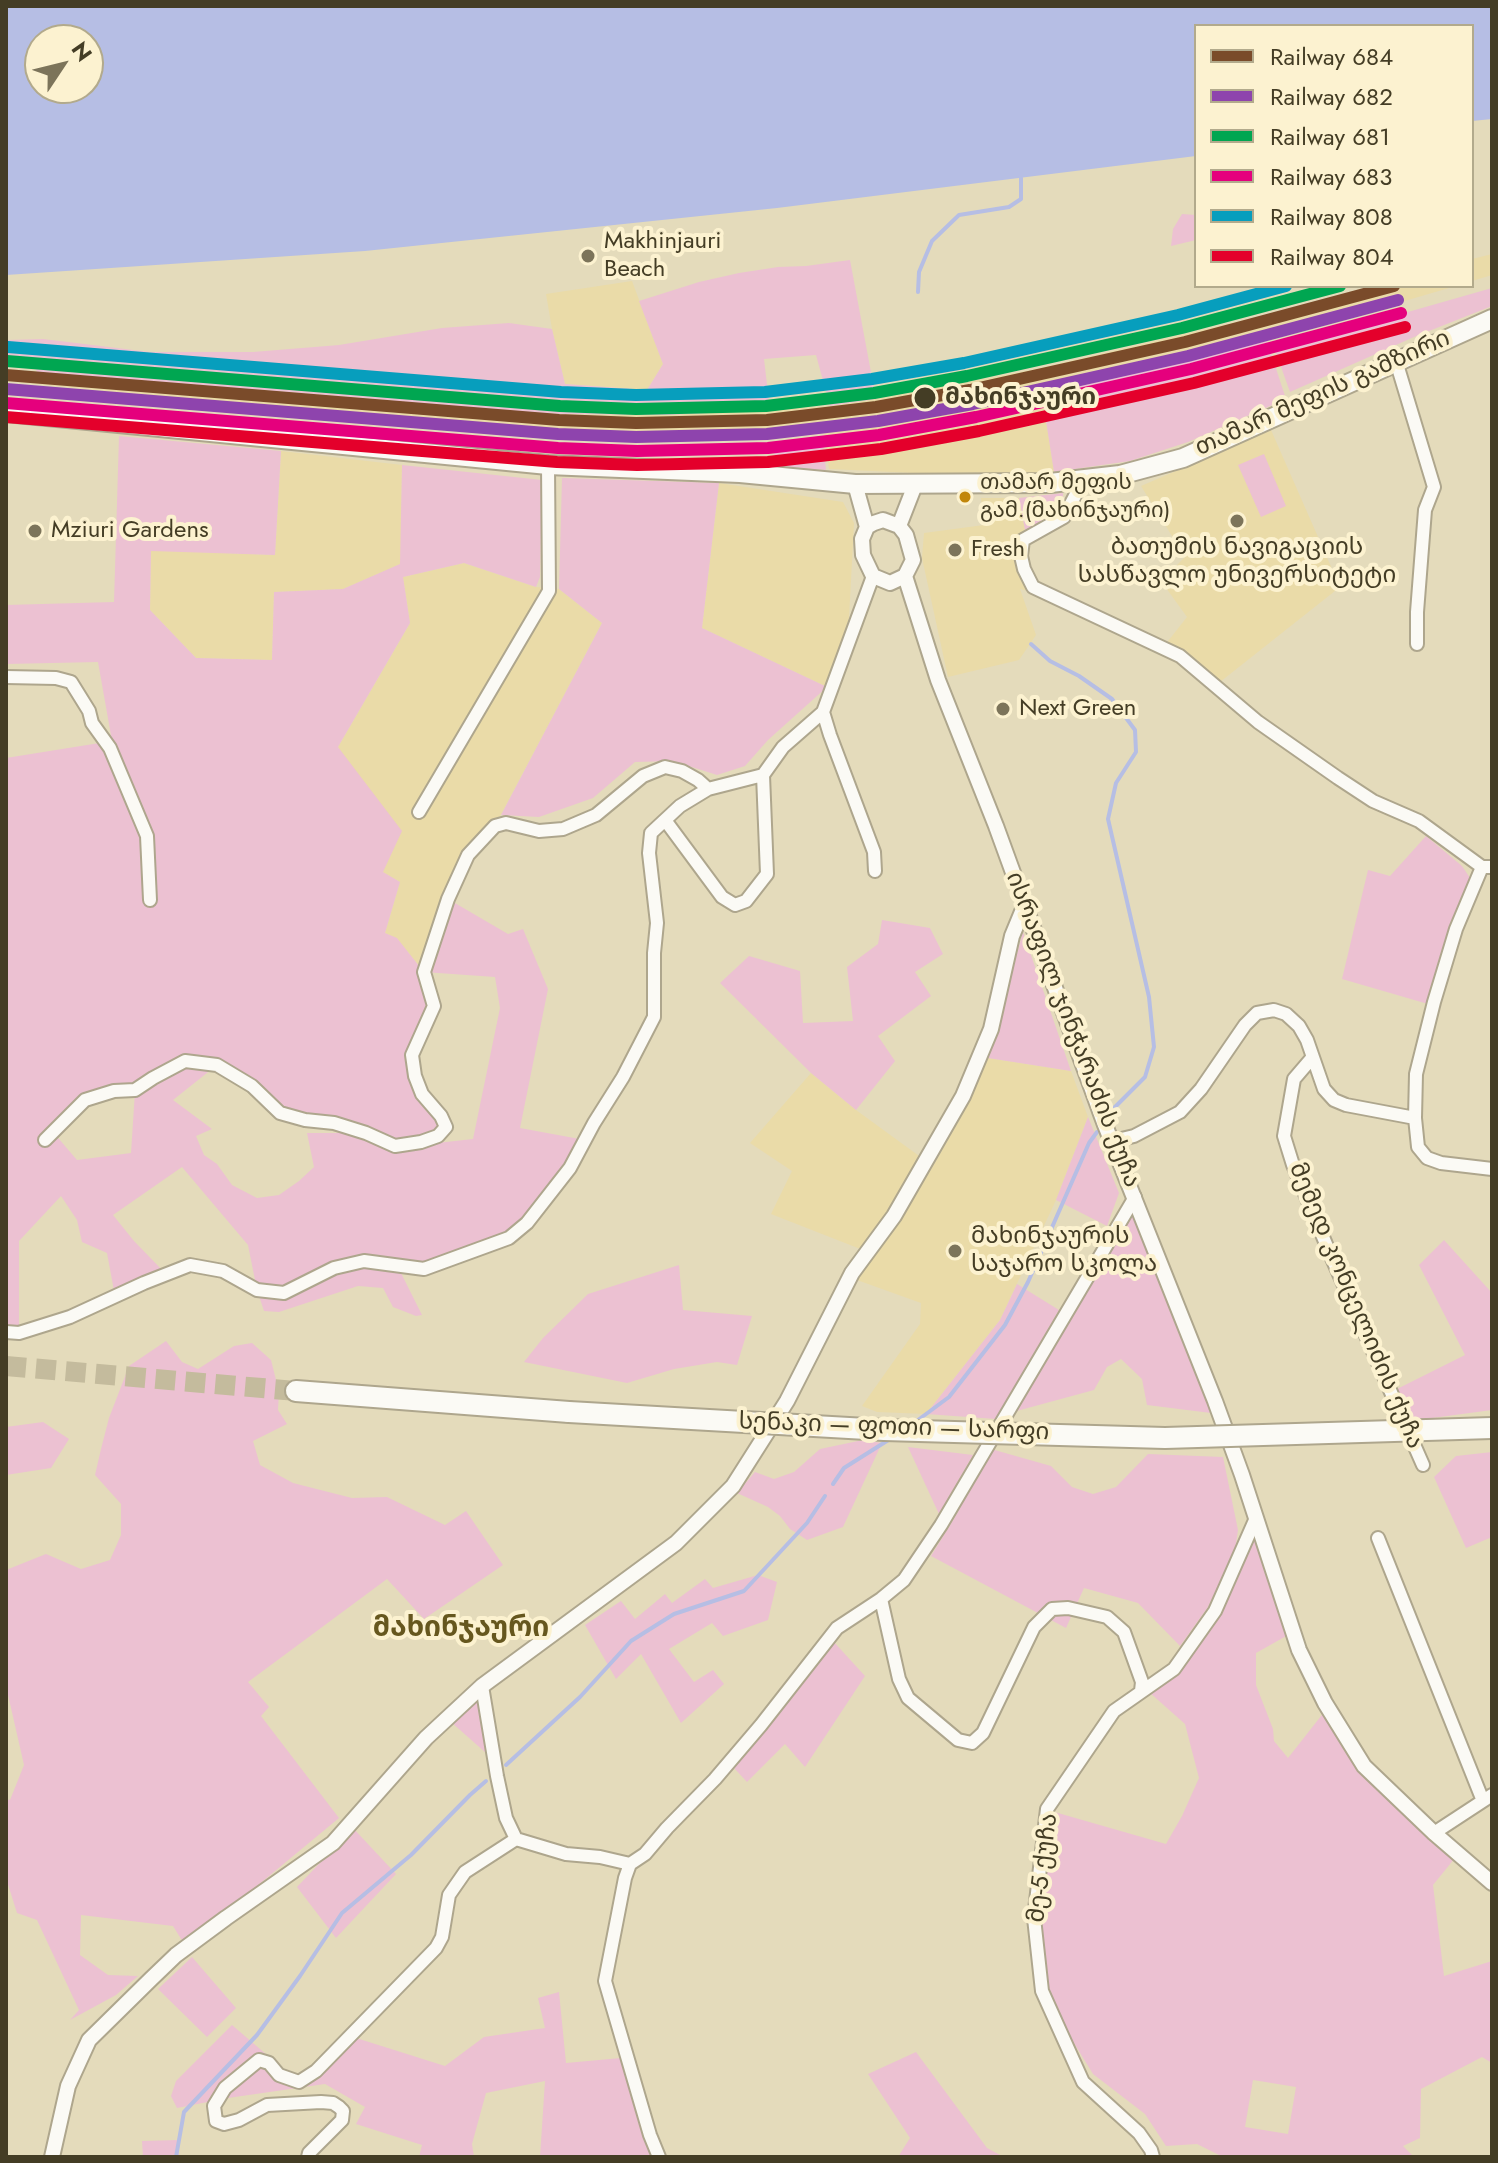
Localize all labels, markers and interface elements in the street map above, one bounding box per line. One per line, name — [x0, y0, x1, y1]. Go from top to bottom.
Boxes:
north arrow — [24, 24, 104, 104]
legend — [1194, 24, 1474, 288]
text: N — [64, 35, 100, 68]
text: Railway 684 — [1270, 39, 1393, 74]
text: Railway 682 — [1270, 79, 1393, 114]
text: Railway 681 — [1270, 119, 1390, 154]
text: Railway 683 — [1270, 159, 1392, 194]
text: Railway 808 — [1270, 199, 1393, 234]
place label: Makhinjauri Beach — [604, 228, 722, 284]
text: Railway 804 — [1270, 239, 1394, 274]
marker: Makhinjauri Beach — [579, 247, 597, 265]
street label: თამარ მეფის გამზირი — [1191, 325, 1455, 463]
place label: მახინჯაური — [945, 384, 1096, 412]
marker: მახინჯაური — [912, 385, 938, 411]
place label: თამარ მეფის გამ.(მახინჯაური) — [980, 471, 1170, 522]
marker: თამარ მეფის გამ.(მახინჯაური) — [957, 489, 973, 505]
marker: ბათუმის ნავიგაციის სასწავლო უნივერსიტეტი — [1228, 512, 1246, 530]
place label: Mziuri Gardens — [51, 517, 209, 545]
marker: Mziuri Gardens — [26, 522, 44, 540]
place label: ბათუმის ნავიგაციის სასწავლო უნივერსიტეტი — [1078, 534, 1396, 590]
place label: Fresh — [971, 536, 1025, 564]
marker: Fresh — [946, 541, 964, 559]
place label: Next Green — [1019, 695, 1136, 723]
marker: Next Green — [994, 700, 1012, 718]
street label: ისრაფილ ჯინჭარაძის ქუჩა — [998, 868, 1146, 1192]
street label: მემედ კონცელიძის ქუჩა — [1282, 1159, 1428, 1453]
place label: მახინჯაურის საჯარო სკოლა — [971, 1223, 1157, 1279]
marker: მახინჯაურის საჯარო სკოლა — [946, 1242, 964, 1260]
street label: სენაკი — ფოთი — სარფი — [738, 1408, 1050, 1448]
district label: მახინჯაური — [373, 1612, 549, 1646]
street label: მე-5 ქუჩა — [1023, 1812, 1065, 1924]

